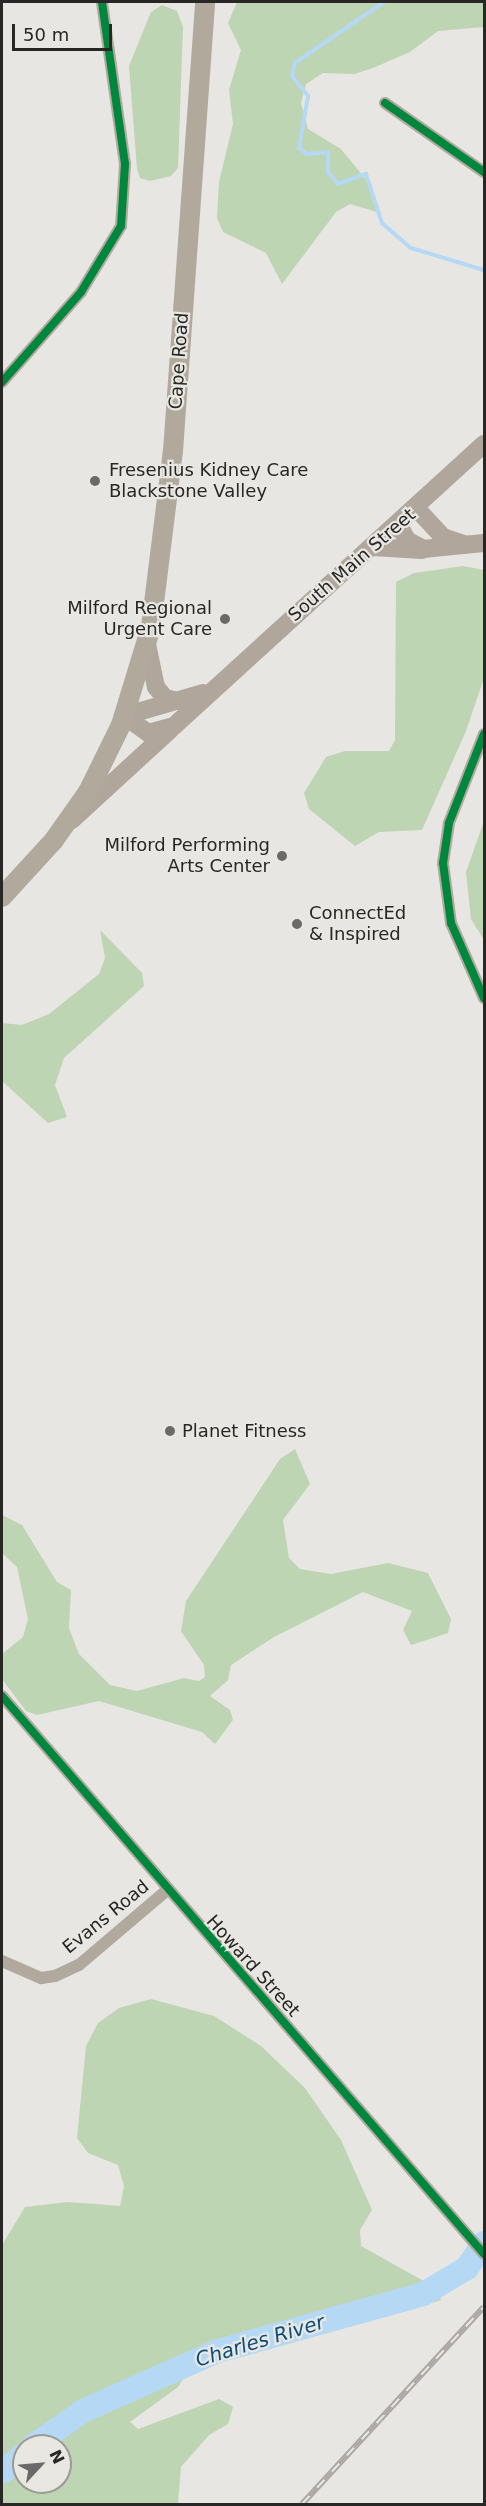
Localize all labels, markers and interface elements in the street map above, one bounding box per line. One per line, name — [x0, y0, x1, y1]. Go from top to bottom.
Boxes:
scale bar — [15, 12, 116, 50]
text: 50 m — [23, 24, 69, 45]
street label: Cape Road — [165, 312, 193, 410]
place label: Fresenius Kidney Care Blackstone Valley — [109, 460, 308, 502]
marker: Fresenius Kidney Care Blackstone Valley — [86, 472, 104, 490]
street label: South Main Street — [284, 504, 420, 626]
place label: Milford Regional Urgent Care — [67, 598, 212, 640]
marker: Milford Regional Urgent Care — [216, 610, 234, 628]
place label: Milford Performing Arts Center — [104, 835, 270, 878]
marker: Milford Performing Arts Center — [275, 849, 289, 863]
place label: ConnectEd & Inspired — [309, 903, 406, 946]
marker: ConnectEd & Inspired — [290, 917, 304, 931]
place label: Planet Fitness — [182, 1420, 306, 1442]
marker: Planet Fitness — [163, 1424, 177, 1438]
street label: Evans Road — [59, 1876, 153, 1958]
street label: Howard Street — [202, 1911, 304, 2021]
water label: Charles River — [193, 2310, 327, 2372]
north arrow — [12, 2434, 72, 2494]
text: N — [45, 2447, 68, 2467]

